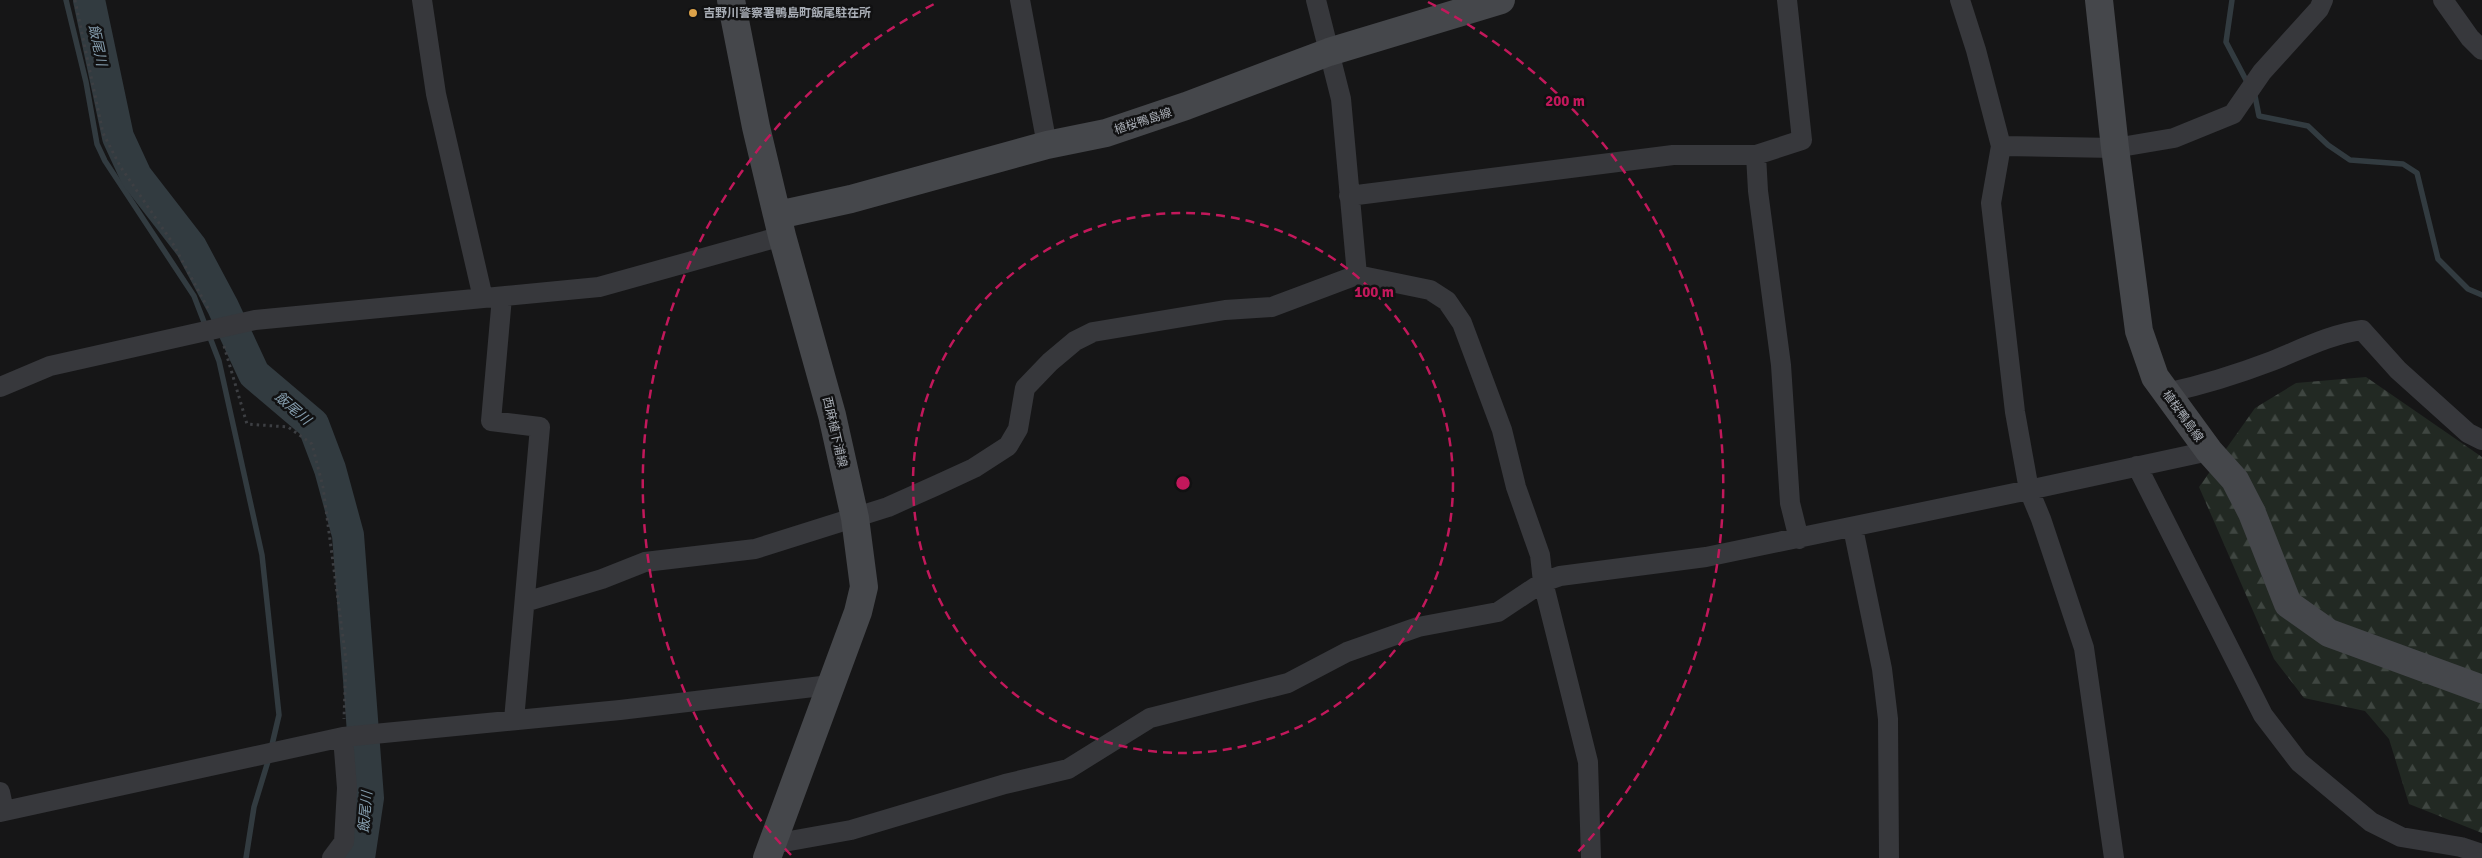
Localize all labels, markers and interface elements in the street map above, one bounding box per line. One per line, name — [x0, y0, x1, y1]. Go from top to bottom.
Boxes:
place label: 吉野川警察署鴨島町飯尾駐在所 — [703, 6, 871, 21]
marker: 吉野川警察署鴨島町飯尾駐在所 — [687, 7, 699, 19]
water label: 飯尾川 — [85, 23, 111, 69]
text: 200 m — [1545, 92, 1585, 110]
street label: 植桜鴨島線 — [1112, 105, 1174, 138]
text: 100 m — [1354, 283, 1394, 301]
water label: 飯尾川 — [271, 388, 316, 430]
street label: 植桜鴨島線 — [2159, 388, 2206, 445]
street label: 西麻植下浦線 — [819, 395, 850, 469]
centre of rings — [1174, 474, 1192, 492]
water label: 飯尾川 — [355, 788, 376, 834]

